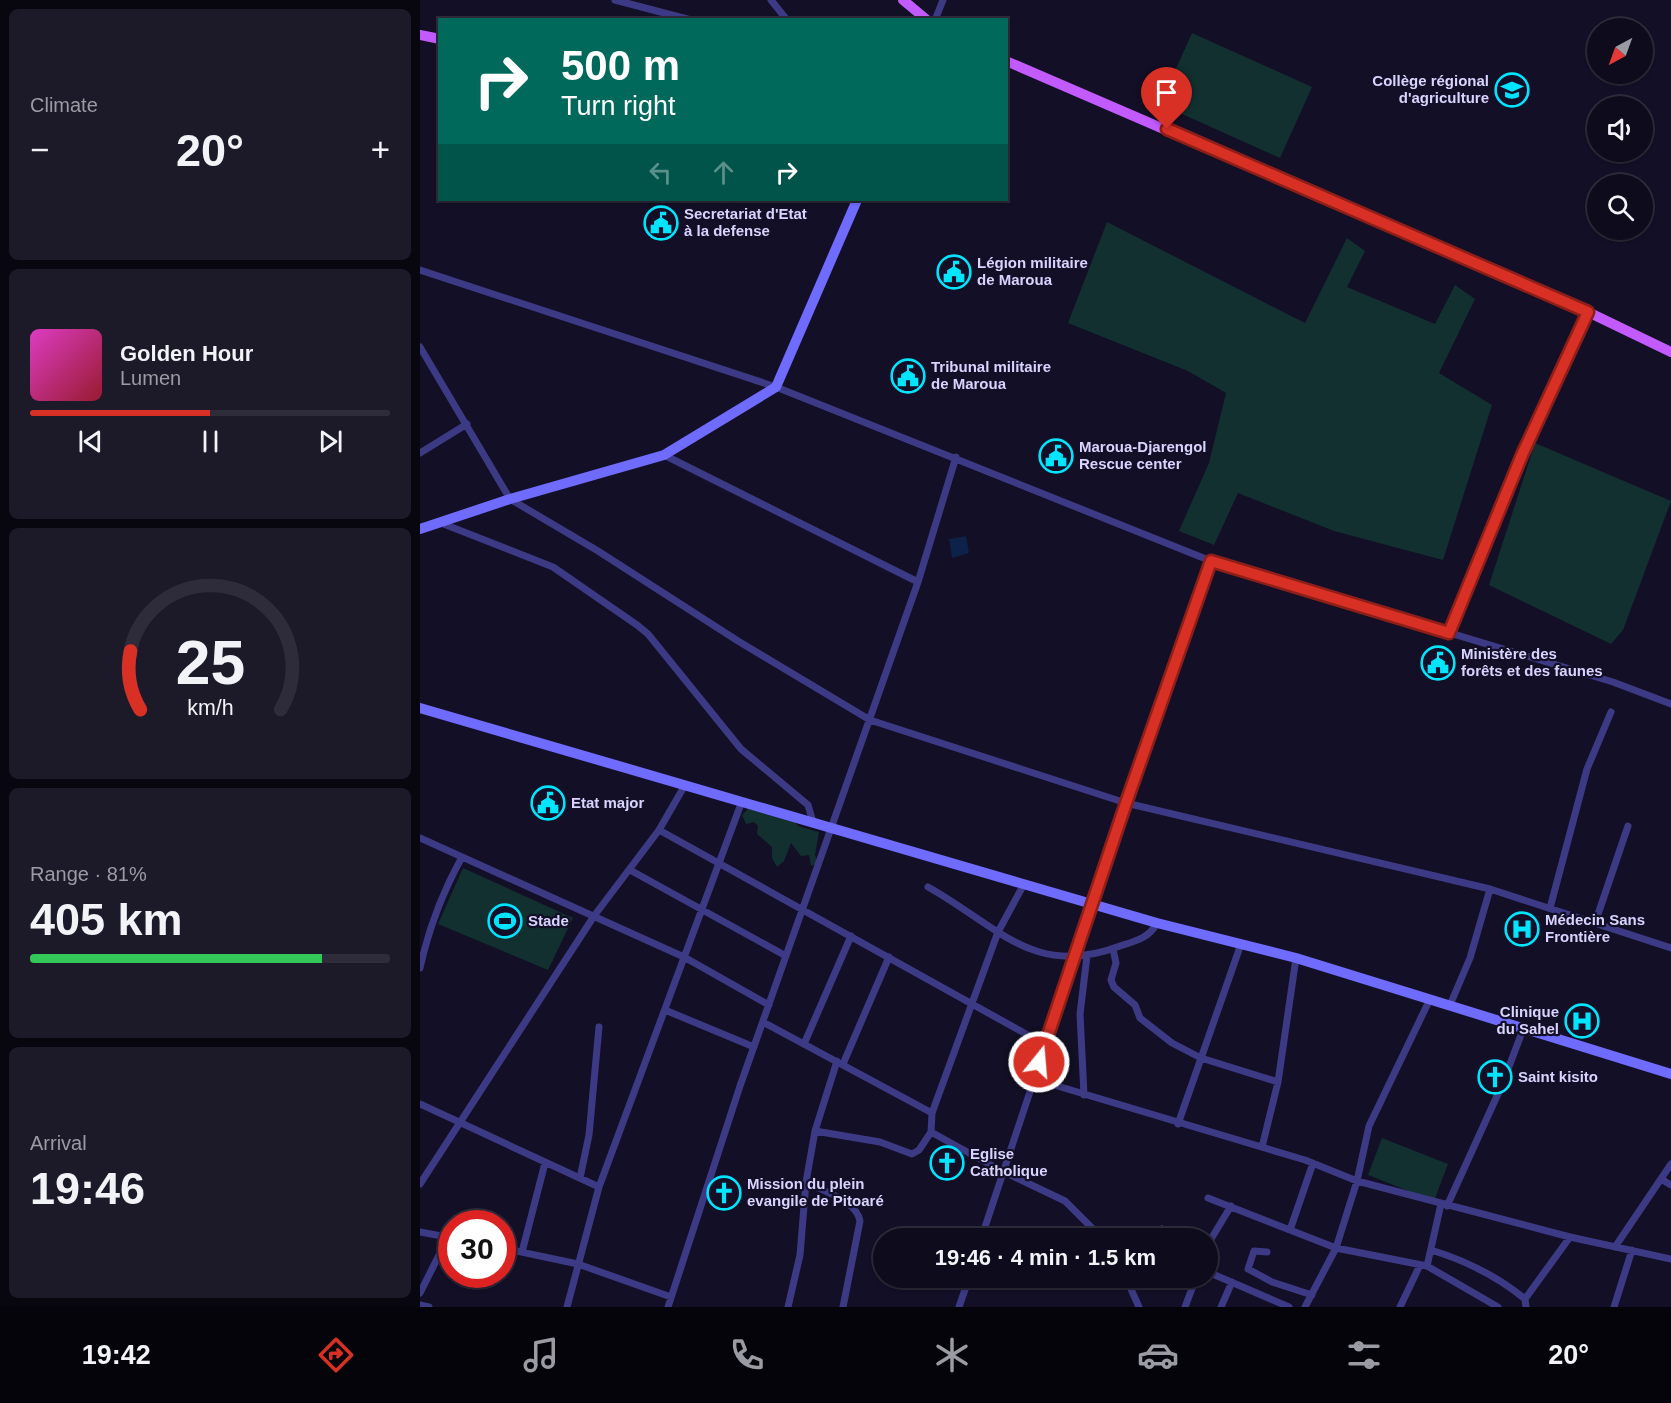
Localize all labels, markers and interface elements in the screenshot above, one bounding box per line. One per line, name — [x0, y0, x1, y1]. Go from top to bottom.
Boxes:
north arrow — [1587, 18, 1653, 84]
map controls — [1587, 18, 1653, 240]
icon: right — [462, 42, 540, 120]
text: 500 m — [561, 42, 680, 89]
pin — [1141, 67, 1192, 129]
place label: Collège régional d'agriculture — [1372, 72, 1489, 106]
school or university icon: Collège régional d'agriculture — [1494, 72, 1530, 108]
icon: arrive — [1150, 76, 1183, 109]
text: Turn right — [561, 91, 676, 121]
text: Climate — [30, 94, 98, 116]
button: sound — [1587, 96, 1653, 162]
text: 20° — [176, 125, 244, 176]
text: − — [30, 131, 49, 168]
text: + — [371, 131, 390, 168]
icon: left — [644, 156, 677, 189]
icon: ahead — [707, 156, 740, 189]
icon: right — [770, 156, 803, 189]
button: search — [1587, 174, 1653, 240]
public building icon: Secretariat d'Etat à la defense — [643, 205, 679, 241]
place label: Secretariat d'Etat à la defense — [684, 205, 807, 239]
public building icon: Légion militaire de Maroua — [936, 254, 972, 290]
place label: Légion militaire de Maroua — [977, 254, 1088, 288]
text: Golden Hour — [120, 341, 253, 366]
public building icon: Tribunal militaire de Maroua — [890, 358, 926, 394]
place label: Tribunal militaire de Maroua — [931, 358, 1051, 392]
text: Lumen — [120, 367, 181, 389]
icon: previous — [74, 425, 107, 458]
icon: pause — [194, 425, 227, 458]
icon: next — [314, 425, 347, 458]
public building icon: Maroua-Djarengol Rescue center — [1038, 438, 1074, 474]
place label: Maroua-Djarengol Rescue center — [1079, 438, 1207, 472]
text: 25 — [175, 629, 245, 698]
public building icon: Ministère des forêts et des faunes — [1420, 645, 1456, 681]
place label: Ministère des forêts et des faunes — [1461, 645, 1603, 679]
text: km/h — [187, 697, 233, 721]
public building icon: Etat major — [530, 785, 566, 821]
place label: Etat major — [571, 794, 645, 811]
text: Range · 81% — [30, 863, 147, 885]
text: 405 km — [30, 894, 183, 945]
sports icon: Stade — [487, 903, 523, 939]
hospital icon: Médecin Sans Frontière — [1504, 911, 1540, 947]
place label: Médecin Sans Frontière — [1545, 911, 1645, 945]
place label: Stade — [528, 912, 569, 929]
place label: Clinique du Sahel — [1496, 1003, 1559, 1037]
hospital icon: Clinique du Sahel — [1564, 1003, 1600, 1039]
position arrow — [1007, 1030, 1071, 1094]
church icon: Saint kisito — [1477, 1059, 1513, 1095]
place label: Saint kisito — [1518, 1068, 1598, 1085]
text: Arrival — [30, 1132, 87, 1154]
church icon: Eglise Catholique — [929, 1145, 965, 1181]
place label: Eglise Catholique — [970, 1145, 1048, 1179]
text: 19:46 — [30, 1163, 145, 1214]
church icon: Mission du plein evangile de Pitoaré — [706, 1175, 742, 1211]
place label: Mission du plein evangile de Pitoaré — [747, 1175, 884, 1209]
speed limit sign: 30 — [438, 1210, 516, 1288]
text: 19:46 · 4 min · 1.5 km — [935, 1245, 1156, 1270]
icon: directions — [315, 1334, 357, 1376]
icon: music — [520, 1334, 562, 1376]
icon: phone — [726, 1334, 768, 1376]
icon: climate — [931, 1334, 973, 1376]
icon: car — [1137, 1334, 1179, 1376]
icon: filters — [1343, 1334, 1385, 1376]
text: 19:42 — [82, 1340, 151, 1370]
text: 20° — [1548, 1340, 1589, 1370]

